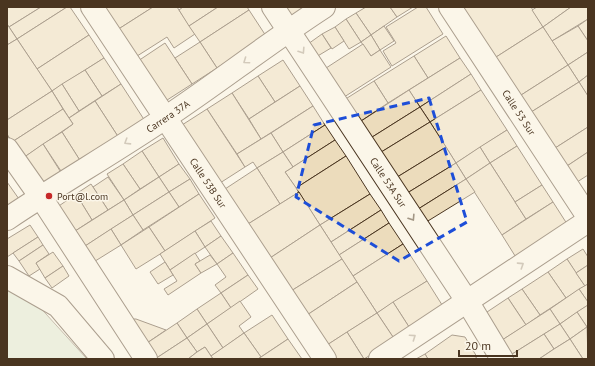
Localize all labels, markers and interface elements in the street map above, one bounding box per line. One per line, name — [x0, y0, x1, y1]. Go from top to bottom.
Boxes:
one-way arrow — [297, 47, 305, 54]
one-way arrow — [243, 56, 250, 64]
street label: Calle 53 Sur — [499, 87, 539, 138]
street label: Carrera 37A — [144, 97, 192, 136]
one-way arrow — [124, 137, 131, 145]
street label: Calle 53A Sur — [367, 155, 410, 211]
street label: Calle 53B Sur — [187, 156, 230, 211]
place label: Port@l.com — [57, 190, 108, 203]
marker: Port@l.com — [44, 191, 54, 201]
one-way arrow — [407, 214, 414, 221]
one-way arrow — [517, 263, 524, 270]
scale bar — [459, 332, 517, 358]
one-way arrow — [408, 335, 415, 342]
text: 20 m — [465, 338, 491, 353]

